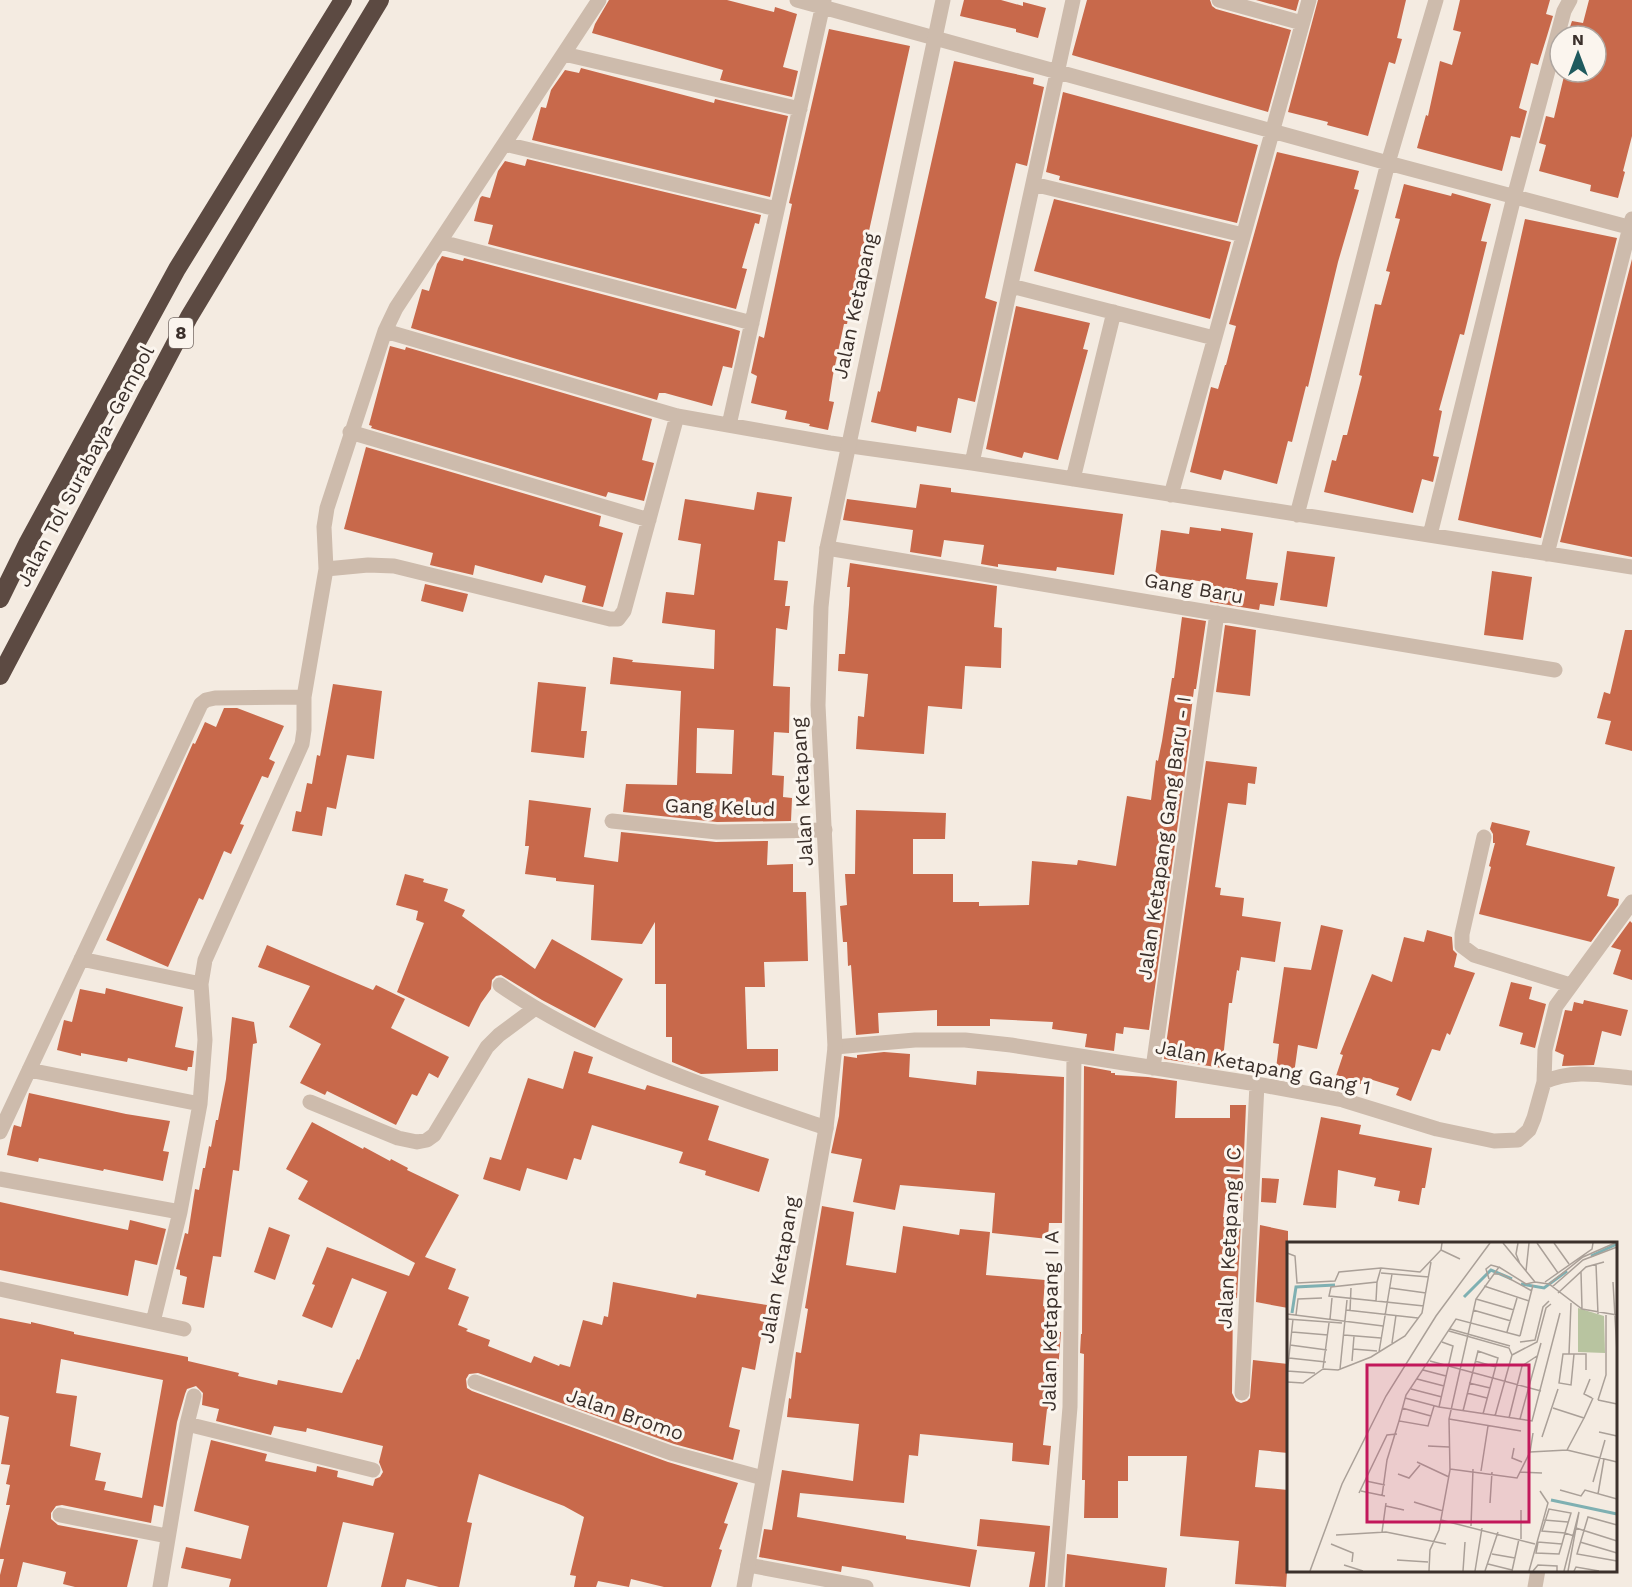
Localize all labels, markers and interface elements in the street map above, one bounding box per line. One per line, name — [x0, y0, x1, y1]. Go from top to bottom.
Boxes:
north arrow — [1548, 24, 1608, 84]
text: N — [1572, 30, 1584, 49]
street label: Jalan Ketapang — [828, 230, 882, 381]
road number: 8 — [169, 318, 193, 348]
street label: Jalan Tol Surabaya–Gempol — [11, 341, 159, 591]
street label: Gang Baru — [1142, 567, 1246, 609]
street label: Jalan Ketapang Gang Baru - I — [1132, 695, 1196, 981]
street label: Jalan Ketapang — [786, 717, 818, 867]
street label: Gang Kelud — [664, 793, 776, 821]
street label: Jalan Ketapang Gang 1 — [1153, 1034, 1373, 1100]
street label: Jalan Ketapang I C — [1212, 1146, 1246, 1330]
street label: Jalan Ketapang — [754, 1194, 804, 1345]
street label: Jalan Ketapang I A — [1036, 1230, 1064, 1412]
inset map — [1287, 1242, 1617, 1572]
street label: Jalan Bromo — [563, 1383, 687, 1445]

